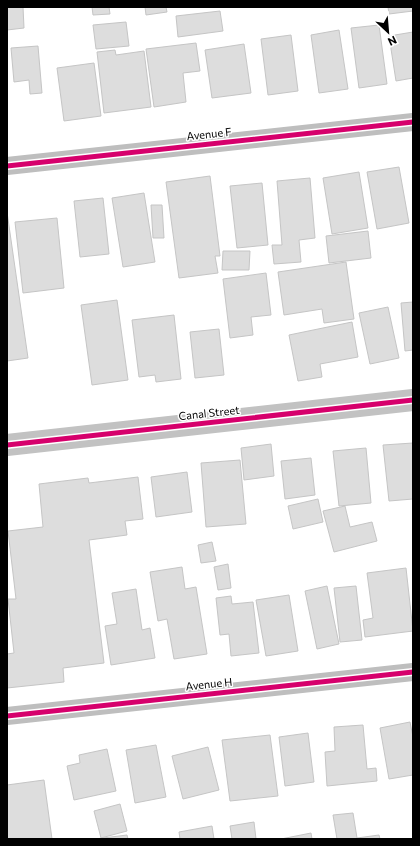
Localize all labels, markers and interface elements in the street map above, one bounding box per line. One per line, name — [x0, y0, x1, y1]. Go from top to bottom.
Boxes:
north arrow — [368, 12, 408, 52]
text: N — [386, 34, 399, 49]
street label: Avenue F — [186, 125, 232, 142]
street label: Canal Street — [178, 403, 241, 422]
street label: Avenue H — [185, 675, 233, 692]

